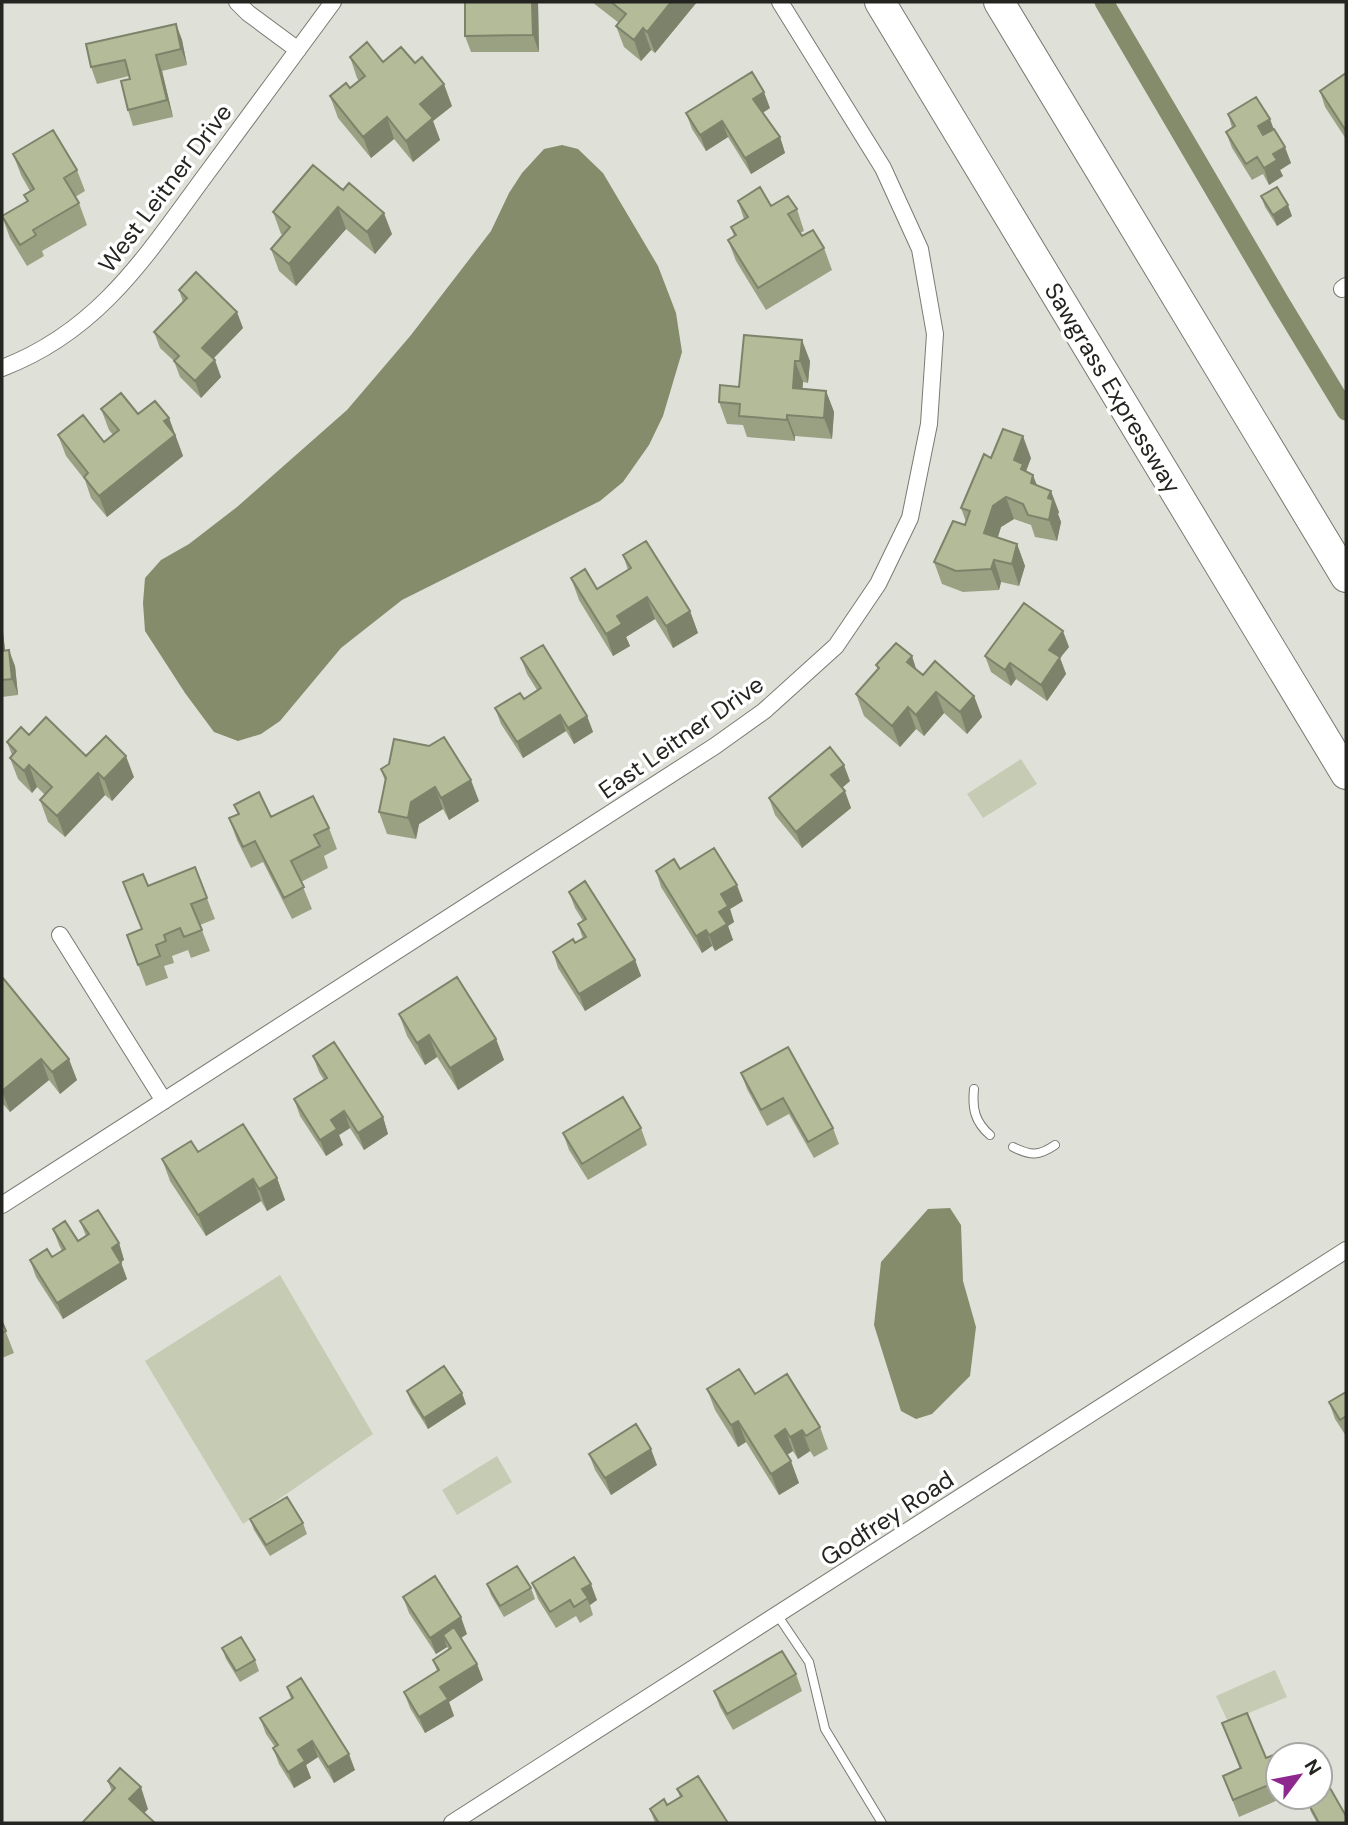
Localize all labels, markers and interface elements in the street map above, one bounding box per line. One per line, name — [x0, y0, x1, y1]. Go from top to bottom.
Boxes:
street label: West Leitner Drive — [91, 97, 239, 279]
street label: Sawgrass Expressway — [1038, 277, 1188, 499]
street label: East Leitner Drive — [592, 669, 770, 805]
street label: Godfrey Road — [814, 1463, 960, 1573]
north arrow — [1264, 1741, 1334, 1811]
text: N — [1299, 1755, 1327, 1780]

